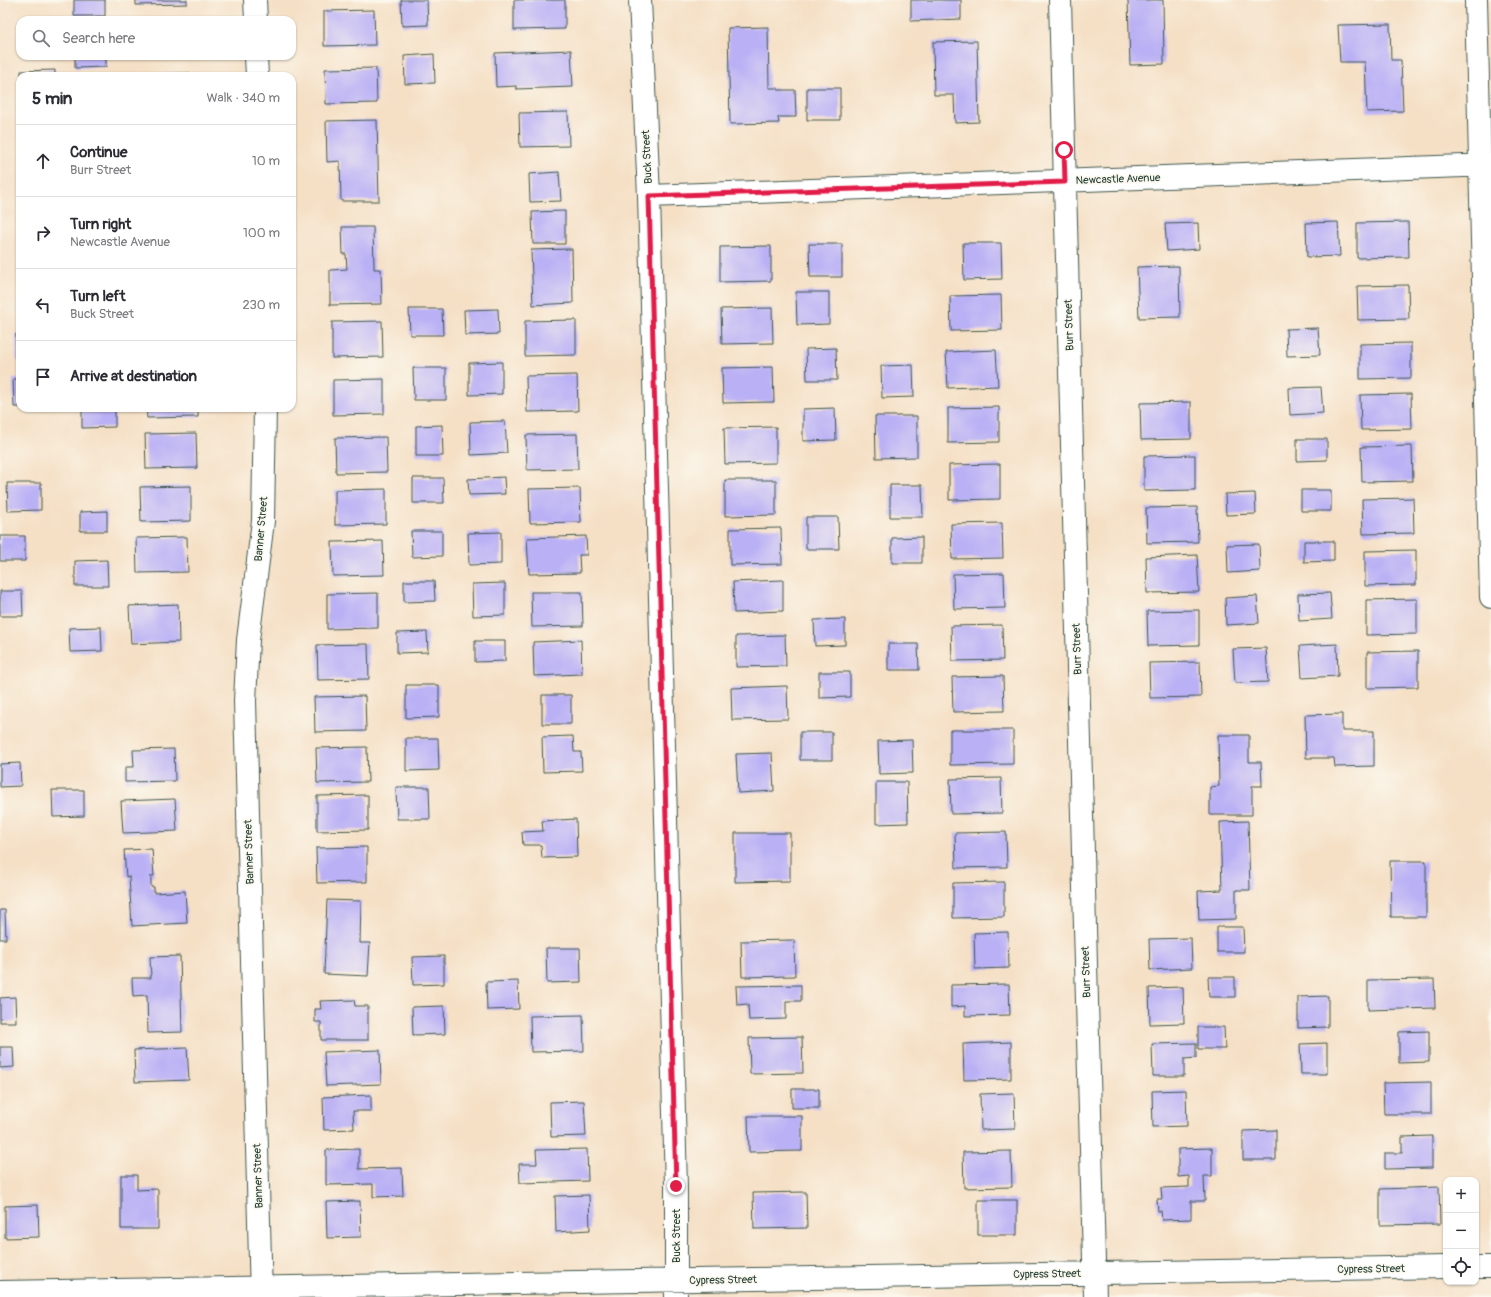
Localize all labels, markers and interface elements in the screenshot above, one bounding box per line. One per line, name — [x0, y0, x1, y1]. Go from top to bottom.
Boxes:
search box — [16, 16, 296, 60]
icon: search — [30, 27, 52, 49]
text: Search here — [62, 29, 135, 48]
text: 5 min — [32, 88, 72, 109]
text: Walk · 340 m — [206, 90, 280, 106]
street label: Buck Street — [639, 129, 655, 184]
route start — [1055, 141, 1073, 159]
text: Continue — [70, 143, 128, 162]
icon: ahead — [32, 150, 54, 172]
text: 10 m — [252, 153, 280, 169]
text: Burr Street — [70, 162, 131, 178]
street label: Newcastle Avenue — [1076, 171, 1161, 187]
text: Turn right — [70, 215, 131, 234]
icon: right — [32, 222, 54, 244]
text: 100 m — [243, 225, 280, 241]
text: Newcastle Avenue — [70, 234, 170, 250]
text: Turn left — [70, 287, 126, 306]
icon: left — [32, 294, 54, 316]
text: 230 m — [243, 297, 280, 313]
street label: Burr Street — [1062, 298, 1076, 351]
text: Buck Street — [70, 306, 134, 322]
icon: arrive — [32, 366, 54, 388]
text: Arrive at destination — [70, 367, 197, 386]
street label: Banner Street — [252, 495, 270, 562]
street label: Burr Street — [1070, 622, 1084, 675]
street label: Banner Street — [241, 819, 257, 885]
street label: Burr Street — [1079, 945, 1093, 998]
street label: Banner Street — [250, 1143, 266, 1209]
route end — [667, 1177, 685, 1195]
map controls — [1443, 1177, 1479, 1285]
button: + — [1443, 1177, 1479, 1213]
street label: Buck Street — [670, 1208, 683, 1263]
button: − — [1443, 1213, 1479, 1249]
button: locate — [1443, 1249, 1479, 1285]
street label: Cypress Street — [1337, 1262, 1406, 1276]
street label: Cypress Street — [1013, 1267, 1082, 1281]
street label: Cypress Street — [689, 1273, 758, 1287]

